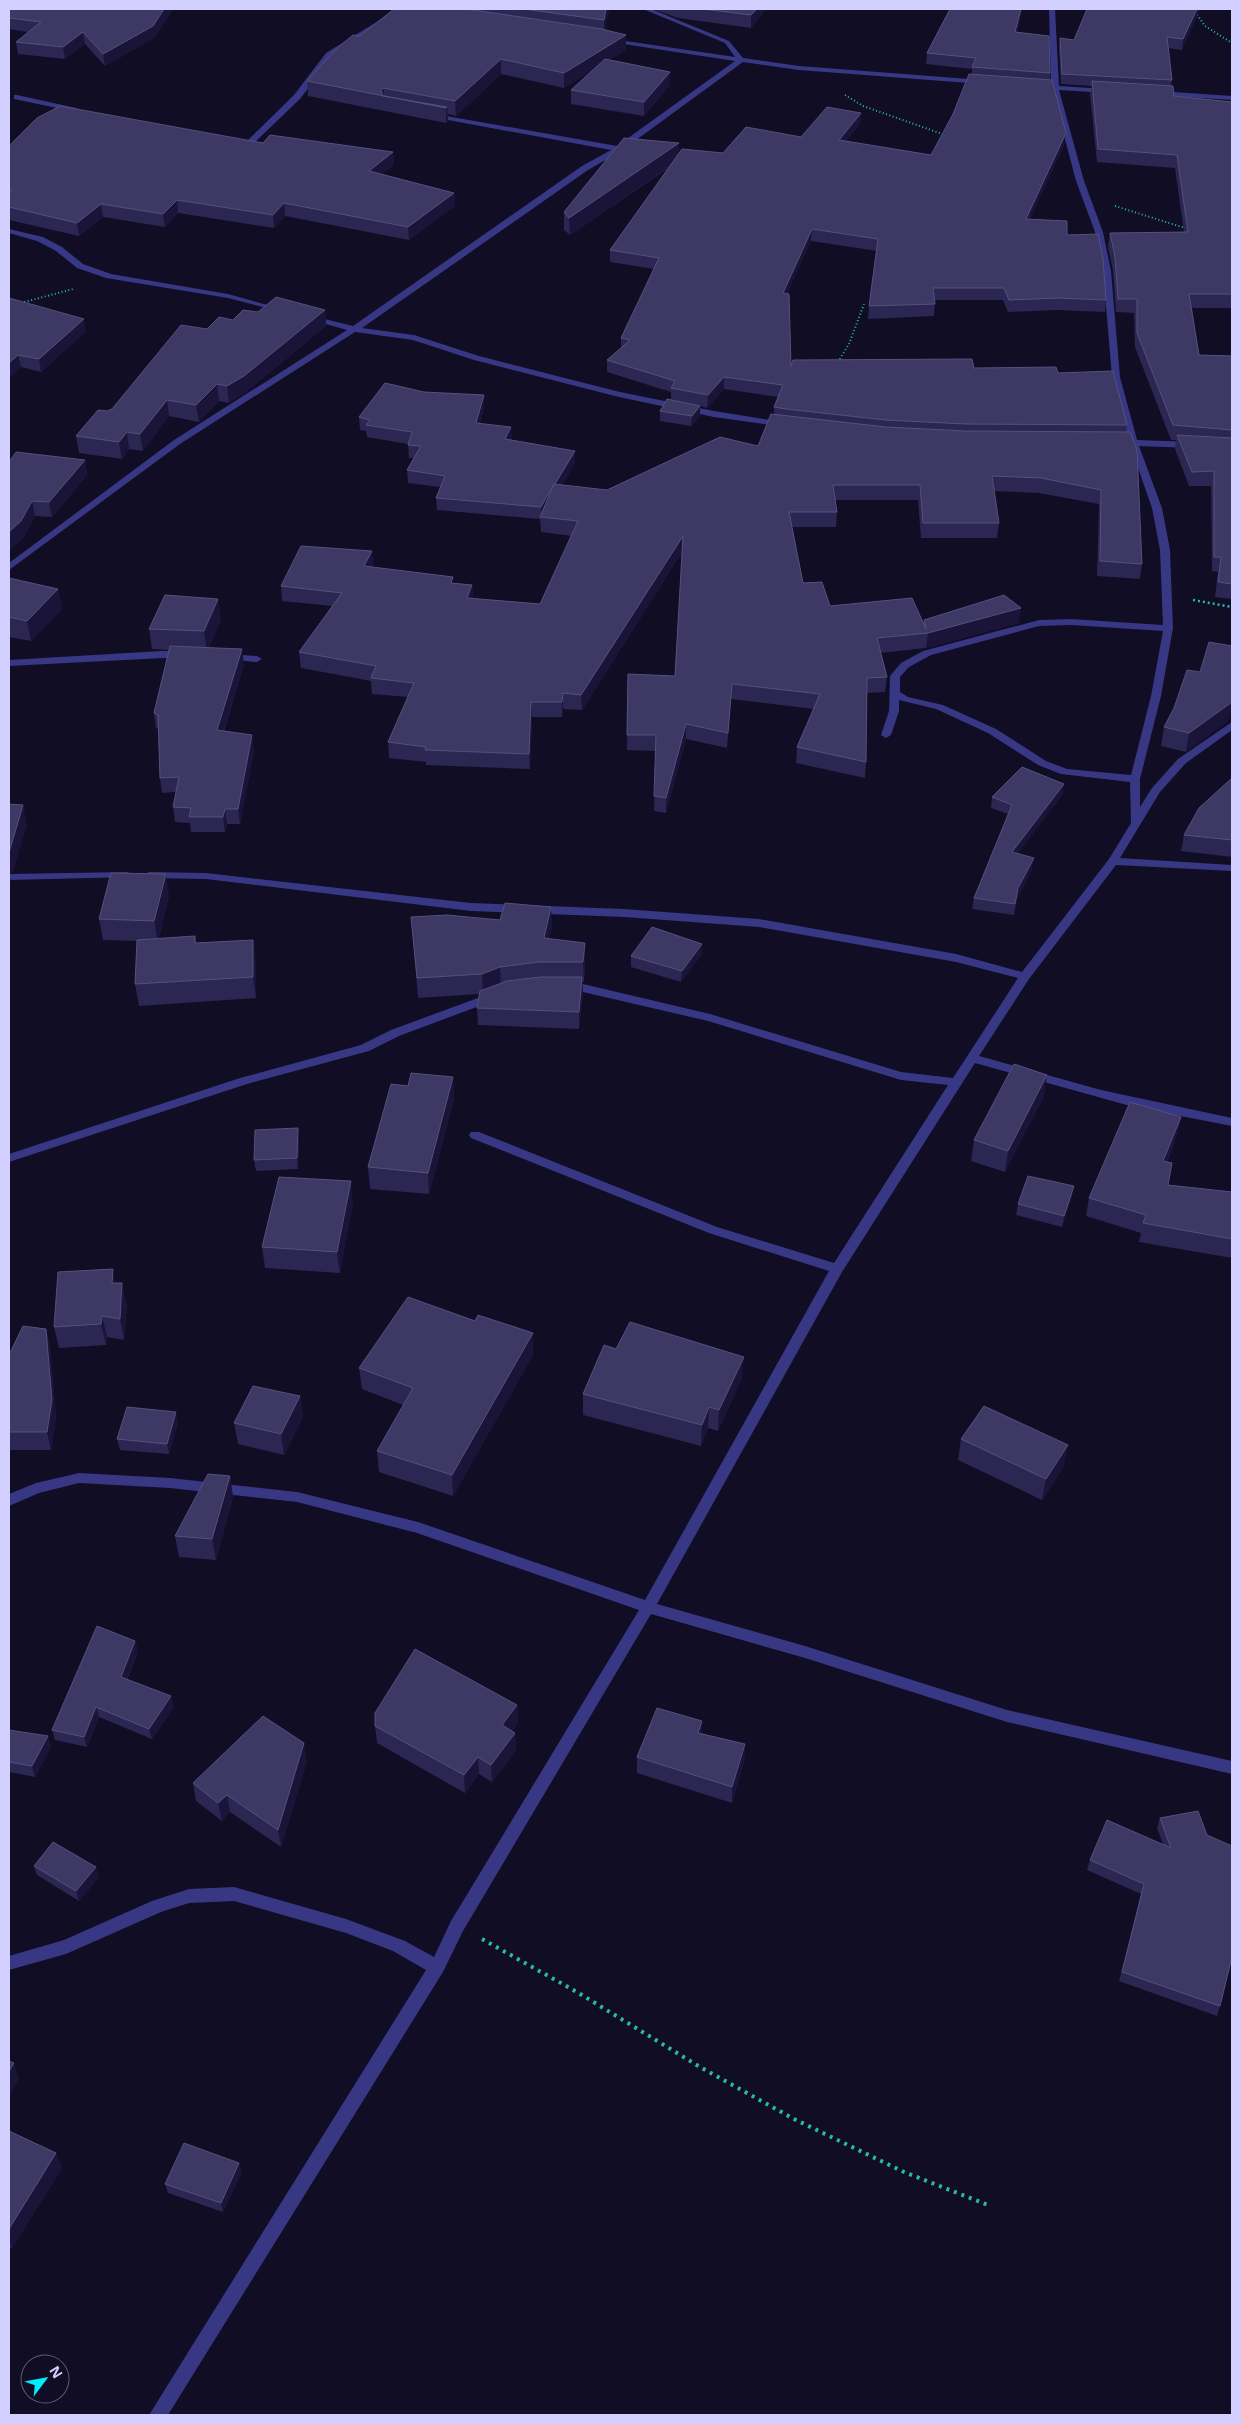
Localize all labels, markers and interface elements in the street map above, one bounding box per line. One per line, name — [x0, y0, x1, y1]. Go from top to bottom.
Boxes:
north arrow — [20, 2354, 70, 2404]
text: N — [45, 2362, 68, 2382]

